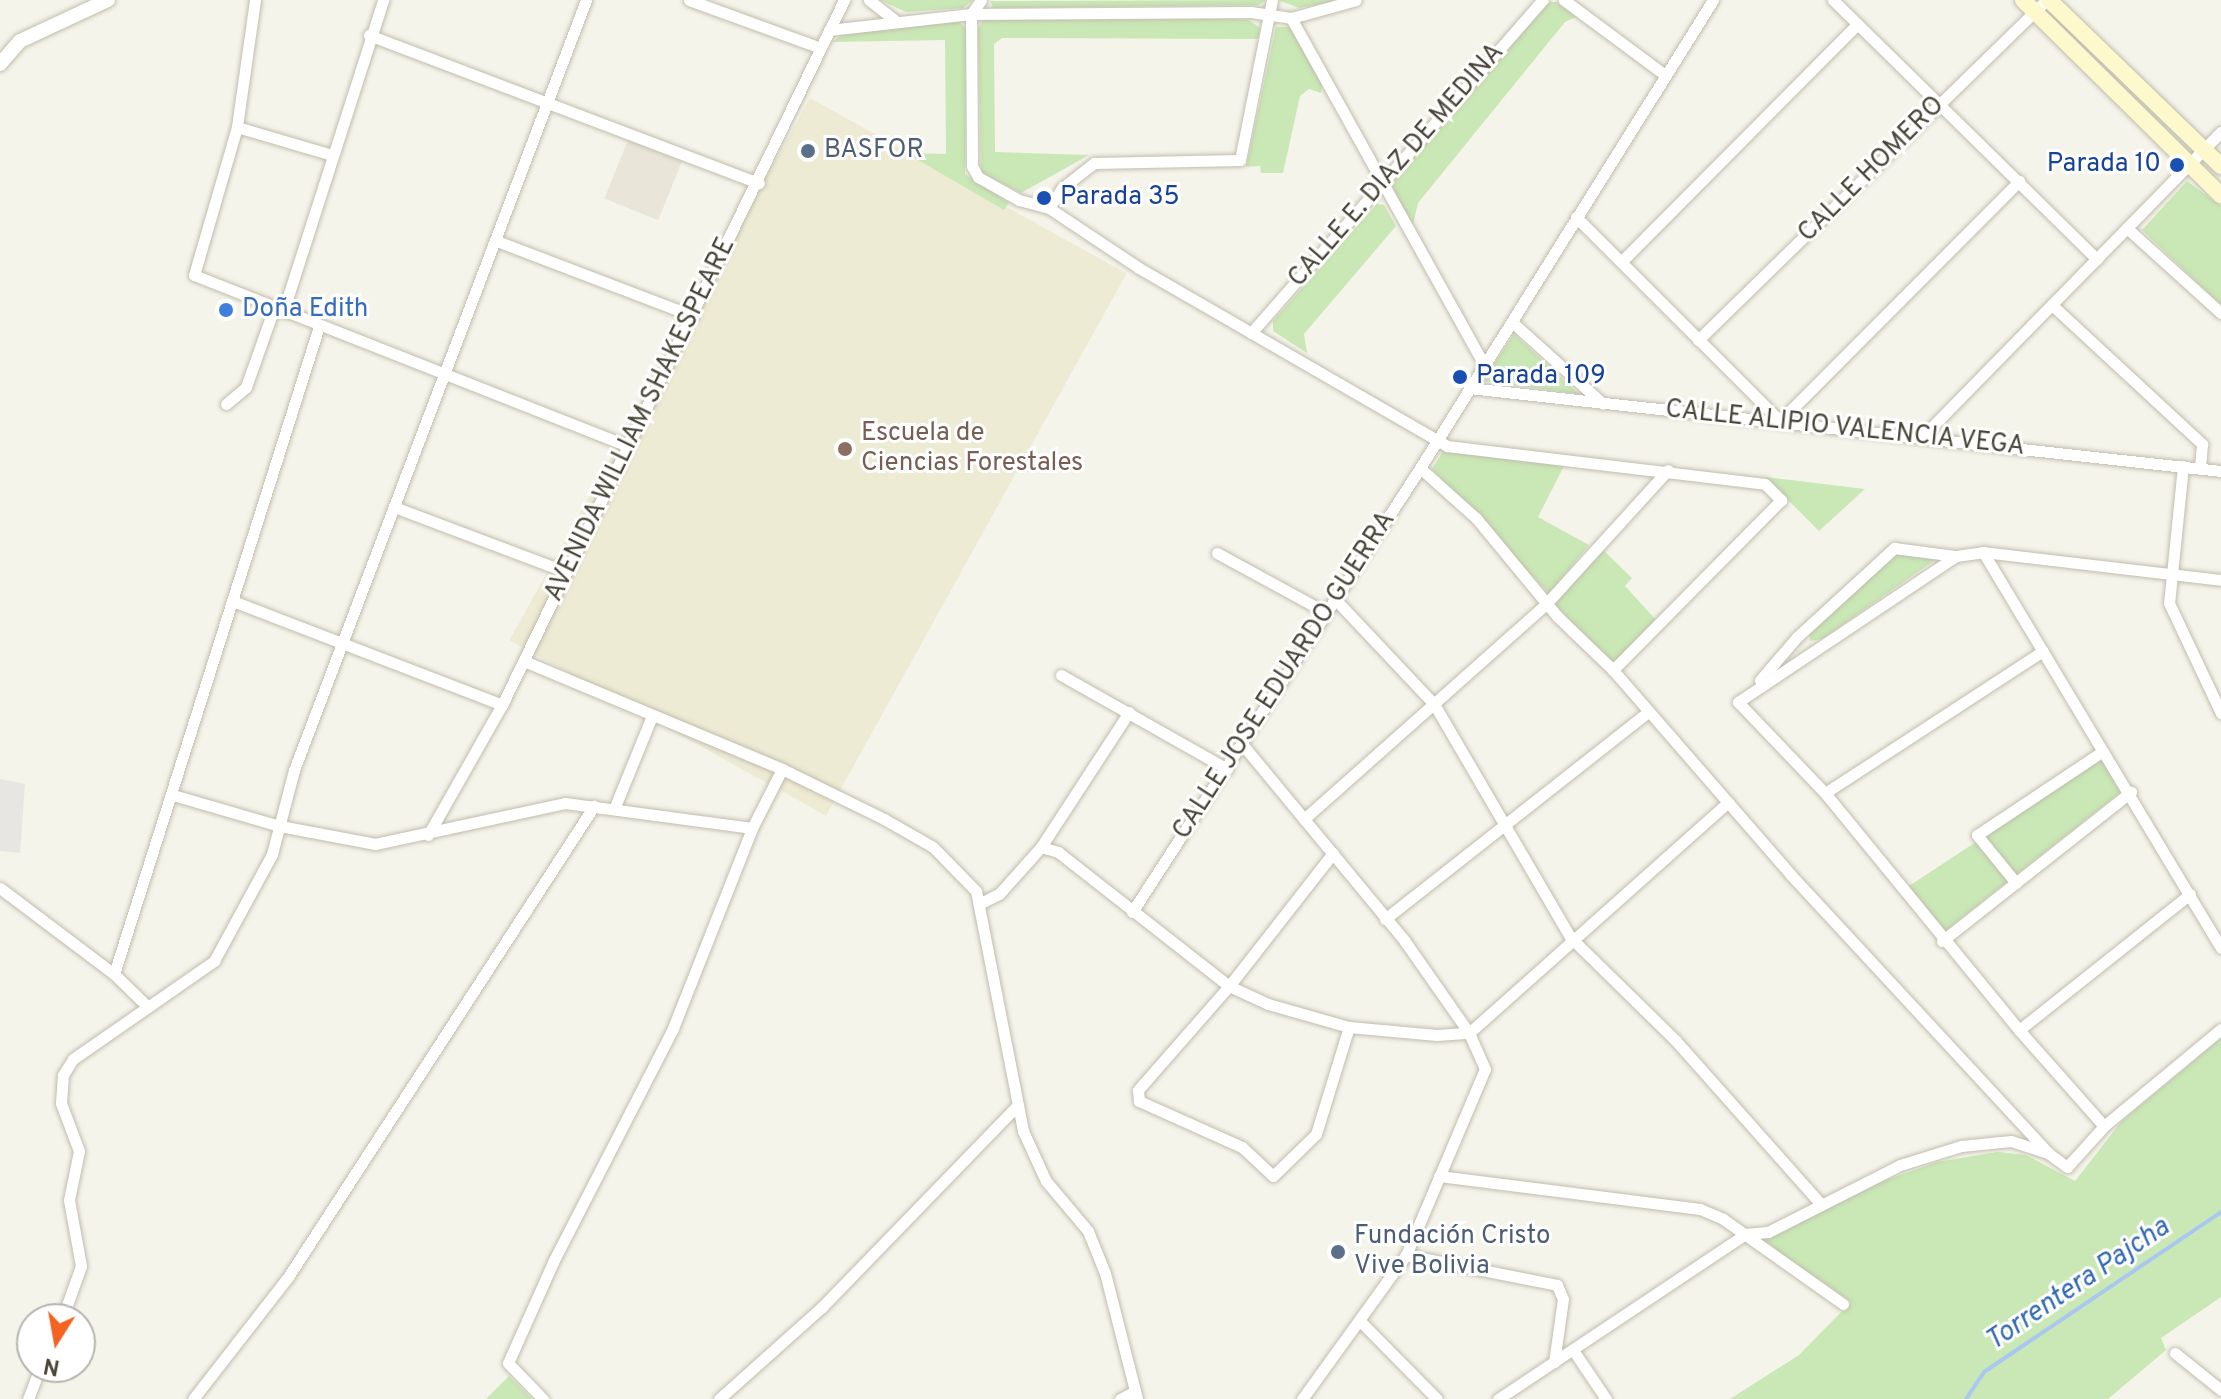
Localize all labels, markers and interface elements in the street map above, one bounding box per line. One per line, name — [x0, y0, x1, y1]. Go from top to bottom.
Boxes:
street label: CALLE E. DIAZ DE MEDINA — [1283, 38, 1511, 294]
street label: CALLE HOMERO — [1793, 91, 1951, 249]
place label: BASFOR — [824, 135, 924, 167]
marker: BASFOR — [799, 142, 817, 160]
place label: Parada 10 — [2047, 149, 2161, 181]
marker: Parada 10 — [2168, 156, 2186, 174]
place label: Parada 35 — [1060, 182, 1180, 214]
marker: Parada 35 — [1035, 189, 1053, 207]
street label: AVENIDA WILLIAM SHAKESPEARE — [539, 232, 743, 608]
place label: Doña Edith — [242, 294, 368, 326]
marker: Doña Edith — [217, 301, 235, 319]
place label: Parada 109 — [1476, 361, 1606, 393]
marker: Parada 109 — [1451, 368, 1469, 386]
street label: CALLE ALIPIO VALENCIA VEGA — [1662, 394, 2028, 464]
place label: Escuela de Ciencias Forestales — [861, 418, 1083, 480]
marker: Escuela de Ciencias Forestales — [836, 440, 854, 458]
street label: CALLE JOSE EDUARDO GUERRA — [1167, 506, 1403, 846]
water label: Torrentera Pajcha — [1980, 1211, 2176, 1359]
place label: Fundación Cristo Vive Bolivia — [1354, 1221, 1551, 1282]
marker: Fundación Cristo Vive Bolivia — [1329, 1243, 1347, 1261]
north arrow — [16, 1303, 96, 1383]
text: N — [41, 1350, 62, 1380]

